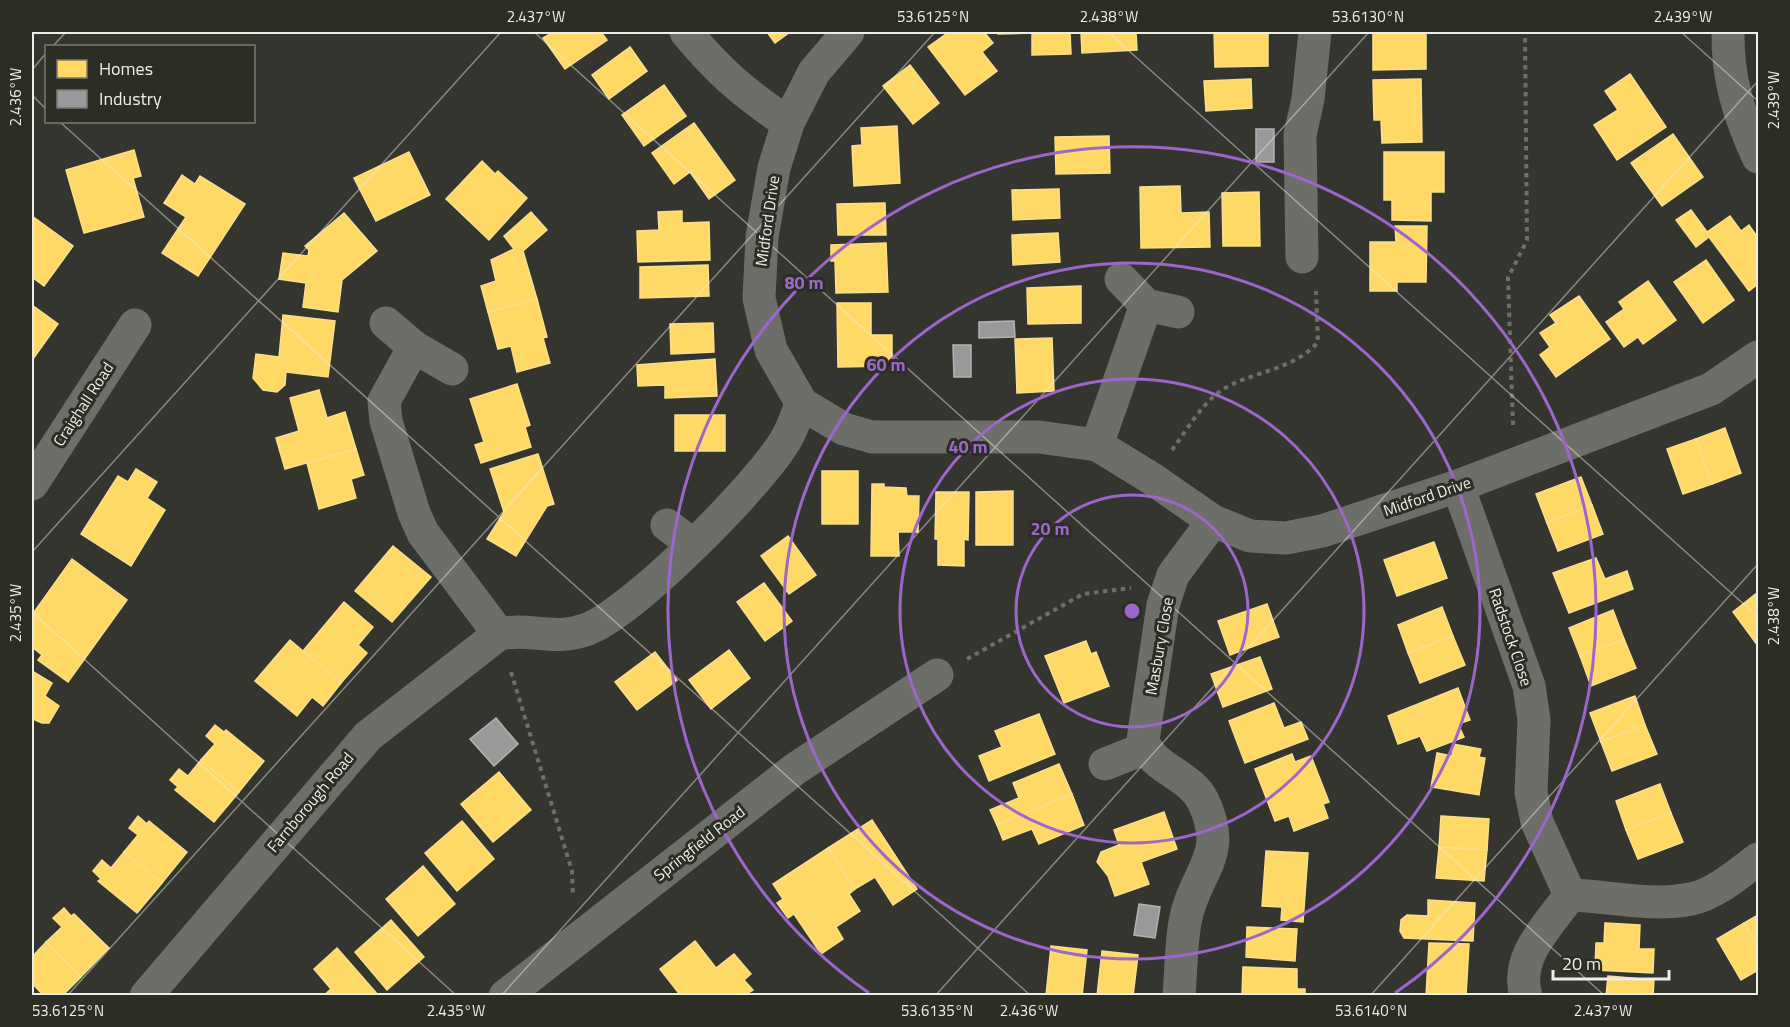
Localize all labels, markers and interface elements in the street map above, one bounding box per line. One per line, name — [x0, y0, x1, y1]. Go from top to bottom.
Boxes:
text: 2.437°W — [507, 5, 565, 28]
text: 53.6125°N — [897, 5, 969, 28]
text: 2.438°W — [1080, 5, 1138, 28]
text: 53.6130°N — [1332, 5, 1404, 28]
text: 2.439°W — [1654, 5, 1712, 28]
legend — [45, 45, 255, 123]
text: Homes — [99, 55, 153, 82]
text: 2.436°W — [4, 68, 27, 126]
text: 2.439°W — [1762, 71, 1785, 129]
text: Industry — [99, 85, 162, 112]
street label: Midford Drive — [749, 174, 785, 268]
text: 80 m — [784, 269, 824, 296]
text: 60 m — [866, 351, 906, 378]
street label: Craighall Road — [47, 357, 119, 451]
text: 40 m — [948, 433, 988, 460]
street label: Midford Drive — [1380, 470, 1474, 522]
text: 20 m — [1030, 515, 1070, 542]
text: 2.435°W — [4, 584, 27, 642]
street label: Radstock Close — [1483, 585, 1539, 689]
text: 2.438°W — [1762, 587, 1785, 645]
street label: Masbury Close — [1139, 595, 1179, 697]
centre of rings — [1122, 601, 1142, 621]
street label: Farnborough Road — [261, 747, 359, 857]
street label: Springfield Road — [648, 800, 750, 886]
scale bar — [1553, 943, 1668, 981]
text: 20 m — [1562, 950, 1601, 977]
text: 53.6125°N — [32, 999, 104, 1022]
text: 2.435°W — [427, 999, 485, 1022]
text: 53.6135°N — [901, 999, 973, 1022]
text: 2.436°W — [1000, 999, 1058, 1022]
text: 53.6140°N — [1335, 999, 1407, 1022]
text: 2.437°W — [1574, 999, 1632, 1022]

